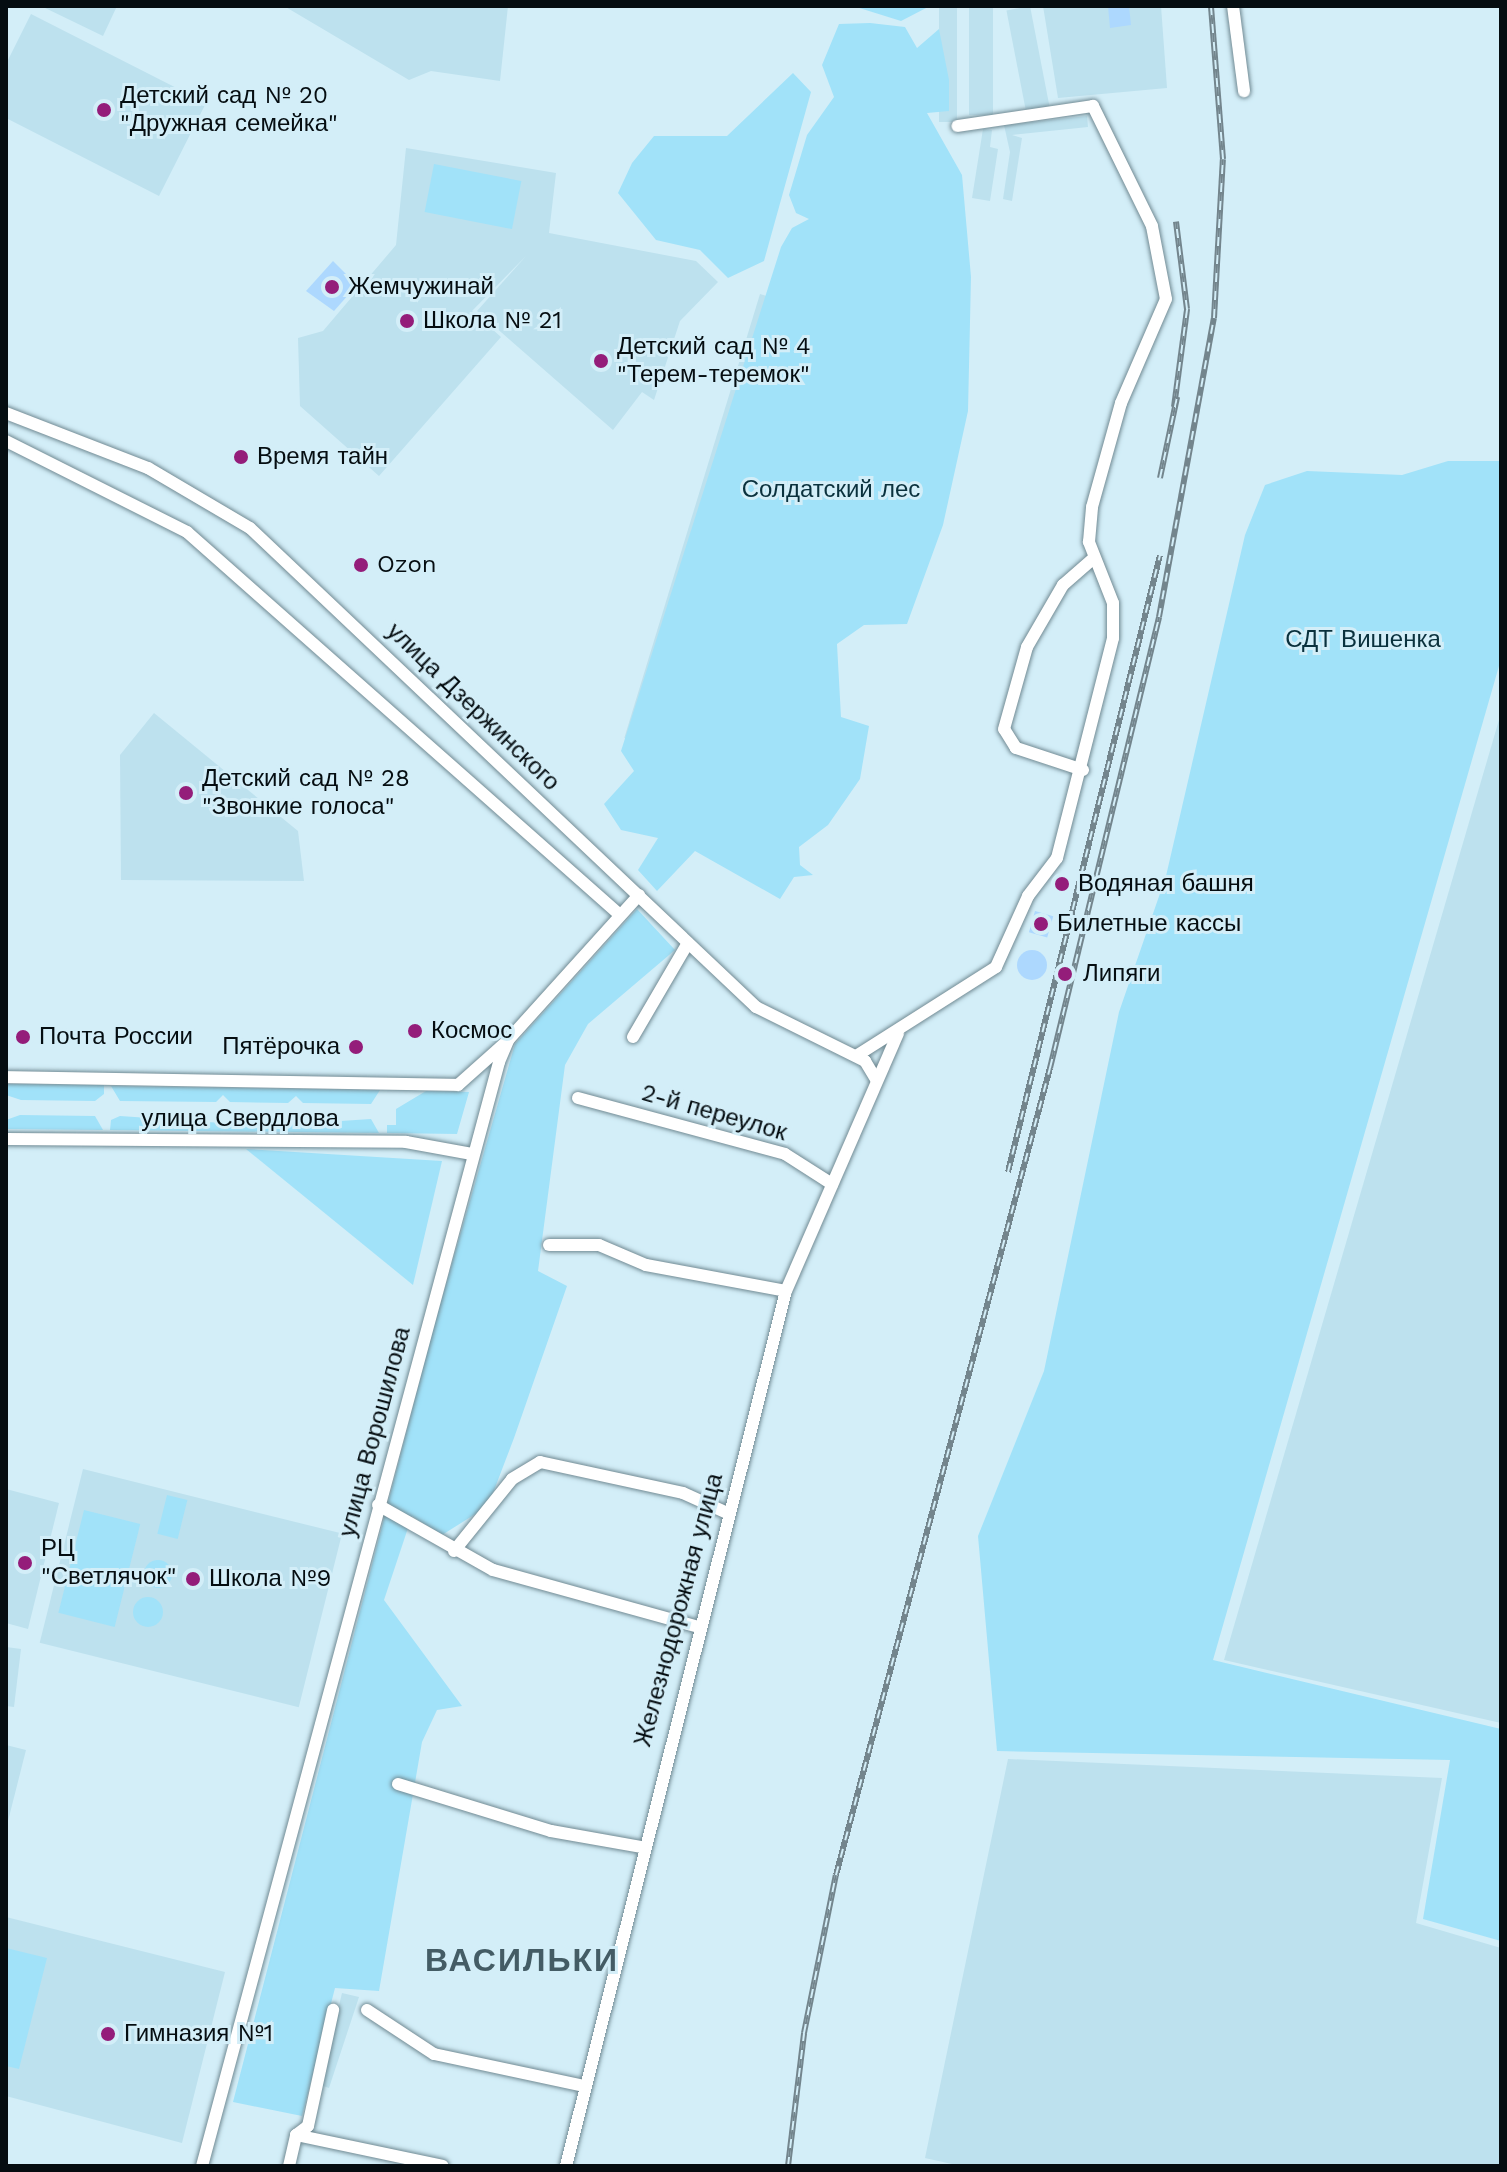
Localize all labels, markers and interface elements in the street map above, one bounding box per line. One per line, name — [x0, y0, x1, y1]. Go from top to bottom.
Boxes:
place label: Детский сад № 20 "Дружная семейка" — [120, 82, 338, 138]
marker: Детский сад № 20 "Дружная семейка" — [95, 101, 113, 119]
place label: Жемчужинай — [348, 273, 494, 301]
marker: Жемчужинай — [323, 278, 341, 296]
place label: Школа № 21 — [423, 307, 562, 335]
marker: Школа № 21 — [398, 312, 416, 330]
place label: Детский сад № 4 "Терем-теремок" — [617, 333, 811, 389]
marker: Детский сад № 4 "Терем-теремок" — [592, 352, 610, 370]
place label: Время тайн — [257, 443, 388, 471]
marker: Время тайн — [232, 448, 250, 466]
park label: Солдатский лес — [742, 476, 920, 504]
place label: Ozon — [377, 551, 437, 579]
marker: Ozon — [352, 556, 370, 574]
street label: улица Дзержинского — [381, 617, 565, 797]
park label: СДТ Вишенка — [1285, 626, 1441, 654]
place label: Детский сад № 28 "Звонкие голоса" — [202, 765, 410, 821]
marker: Детский сад № 28 "Звонкие голоса" — [177, 784, 195, 802]
place label: Водяная башня — [1078, 870, 1254, 898]
marker: Водяная башня — [1053, 875, 1071, 893]
place label: Билетные кассы — [1057, 910, 1241, 938]
marker: Билетные кассы — [1032, 915, 1050, 933]
place label: Липяги — [1083, 960, 1160, 988]
marker: Липяги — [1054, 963, 1076, 985]
place label: Космос — [431, 1017, 512, 1045]
marker: Космос — [406, 1022, 424, 1040]
place label: Почта России — [39, 1023, 193, 1051]
marker: Почта России — [14, 1028, 32, 1046]
place label: Пятёрочка — [222, 1033, 340, 1061]
marker: Пятёрочка — [347, 1038, 365, 1056]
street label: 2-й переулок — [638, 1079, 790, 1147]
street label: улица Свердлова — [141, 1105, 339, 1133]
street label: улица Ворошилова — [333, 1324, 417, 1540]
street label: Железнодорожная улица — [629, 1470, 729, 1750]
place label: РЦ "Светлячок" — [41, 1535, 177, 1591]
marker: РЦ "Светлячок" — [16, 1554, 34, 1572]
place label: Школа №9 — [209, 1565, 331, 1593]
marker: Школа №9 — [184, 1570, 202, 1588]
district label: ВАСИЛЬКИ — [425, 1941, 619, 1979]
place label: Гимназия №1 — [124, 2020, 273, 2048]
marker: Гимназия №1 — [99, 2025, 117, 2043]

